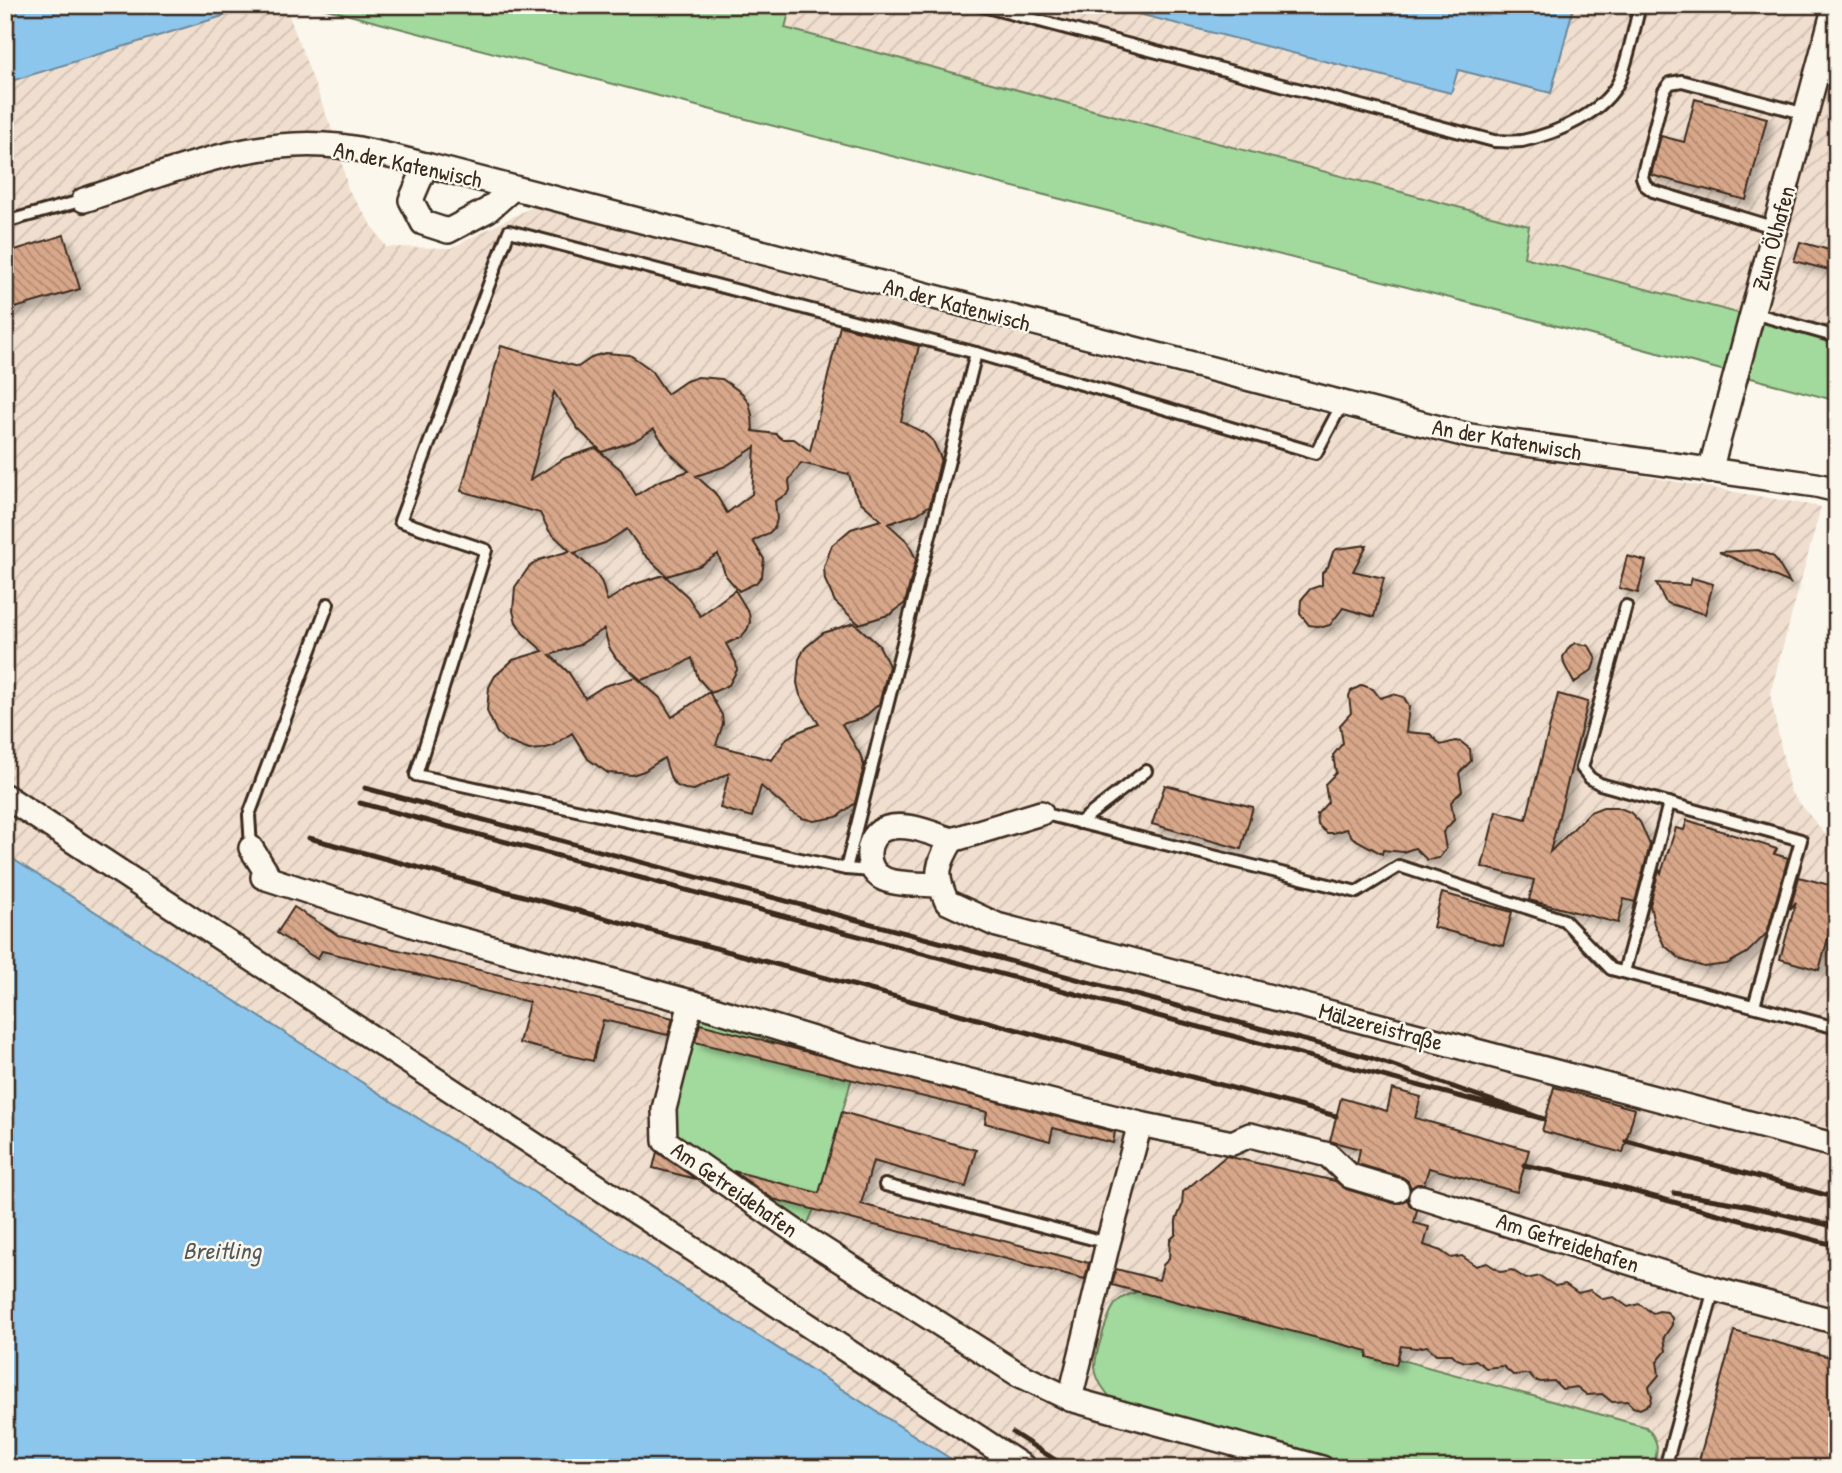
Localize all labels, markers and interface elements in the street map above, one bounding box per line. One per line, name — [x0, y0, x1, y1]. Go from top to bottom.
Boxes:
street label: An der Katenwisch — [331, 133, 485, 195]
street label: Zum Ölhafen — [1744, 182, 1802, 294]
street label: An der Katenwisch — [880, 269, 1034, 339]
street label: An der Katenwisch — [1430, 411, 1584, 467]
street label: Mälzereistraße — [1316, 995, 1446, 1057]
street label: Am Getreidehafen — [665, 1134, 805, 1244]
street label: Am Getreidehafen — [1493, 1204, 1643, 1280]
water label: Breitling — [183, 1234, 262, 1267]

